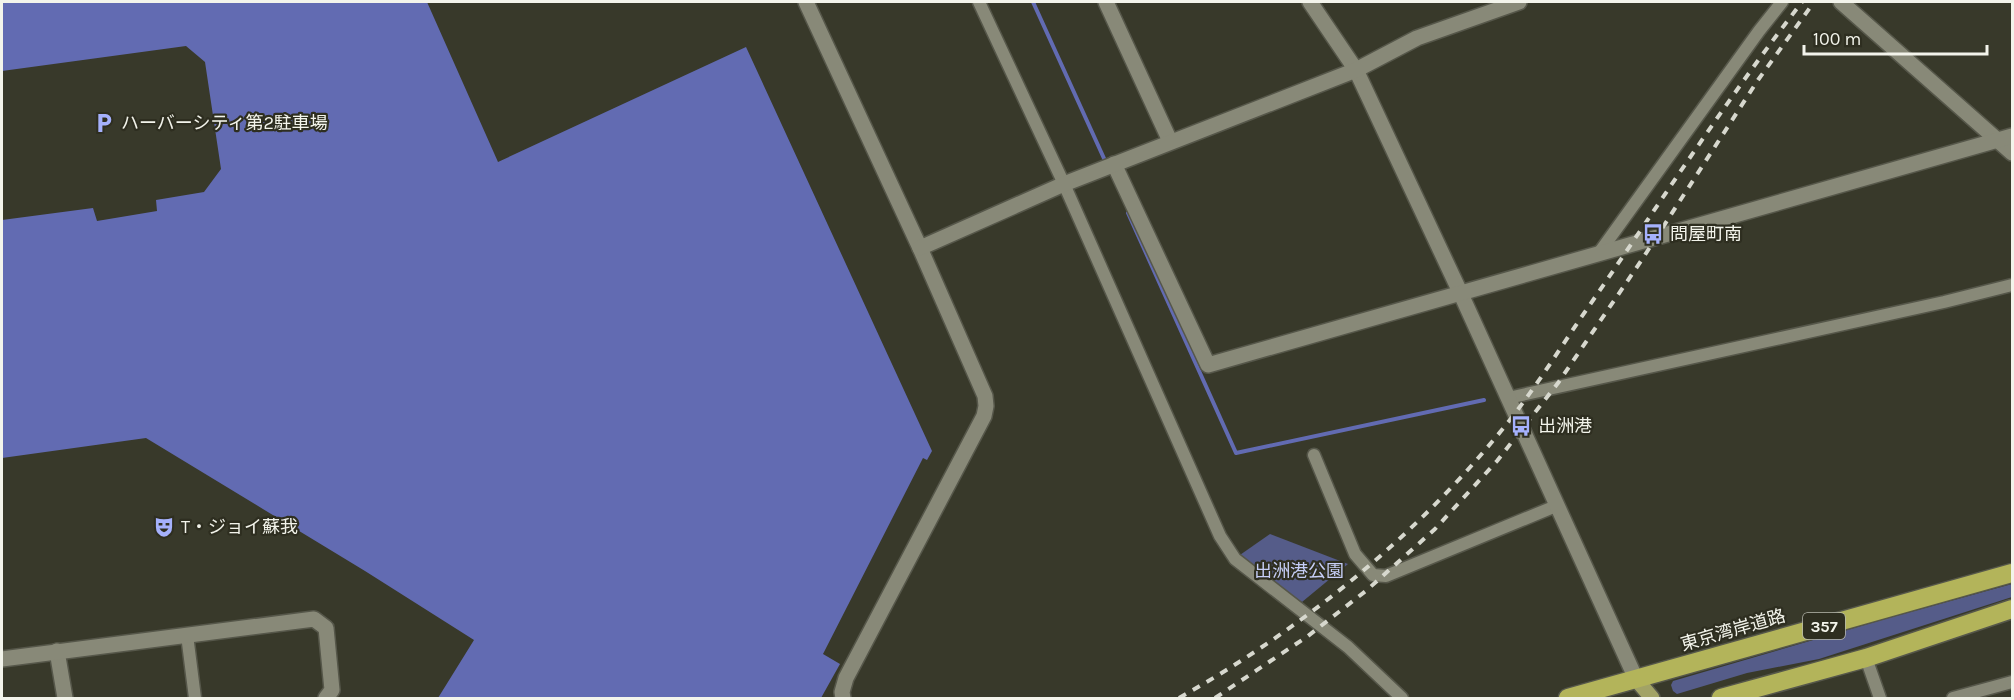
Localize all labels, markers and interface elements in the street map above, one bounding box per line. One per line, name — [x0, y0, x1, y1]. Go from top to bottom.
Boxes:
scale bar — [1804, 18, 1987, 56]
text: 100 m — [1813, 28, 1861, 50]
parking icon: ハーバーシティ第2駐車場 — [92, 111, 116, 135]
place label: ハーバーシティ第2駐車場 — [121, 112, 328, 134]
bus stop icon: 問屋町南 — [1641, 222, 1665, 246]
place label: 問屋町南 — [1670, 223, 1742, 245]
bus stop icon: 出洲港 — [1509, 414, 1533, 438]
place label: 出洲港 — [1538, 415, 1592, 437]
theatre icon: T・ジョイ蘇我 — [152, 515, 176, 539]
place label: T・ジョイ蘇我 — [181, 516, 298, 538]
park label: 出洲港公園 — [1254, 560, 1344, 582]
street label: 東京湾岸道路 — [1678, 605, 1788, 655]
road number: 357 — [1803, 613, 1845, 639]

